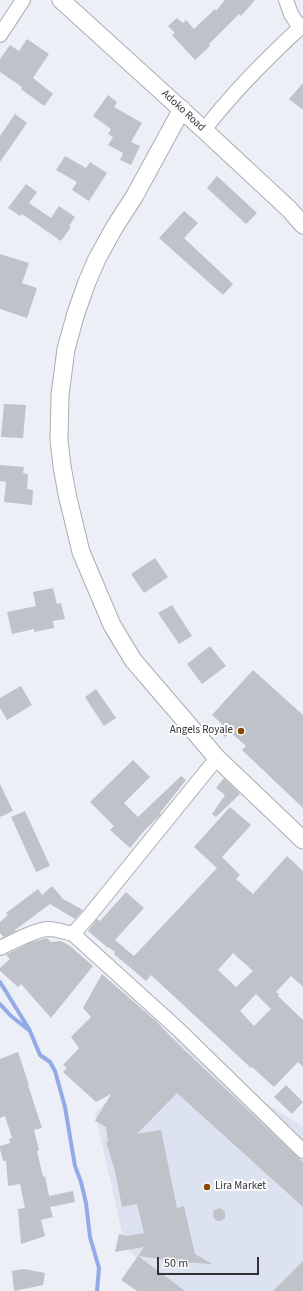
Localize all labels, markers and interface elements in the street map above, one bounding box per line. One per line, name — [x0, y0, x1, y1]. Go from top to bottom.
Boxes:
street label: Adoko Road — [158, 87, 208, 135]
place label: Angels Royale — [170, 724, 233, 738]
marker: Angels Royale — [236, 726, 246, 736]
place label: Lira Market — [215, 1180, 266, 1194]
marker: Lira Market — [202, 1182, 212, 1192]
scale bar — [159, 1249, 261, 1275]
text: 50 m — [164, 1255, 188, 1272]

